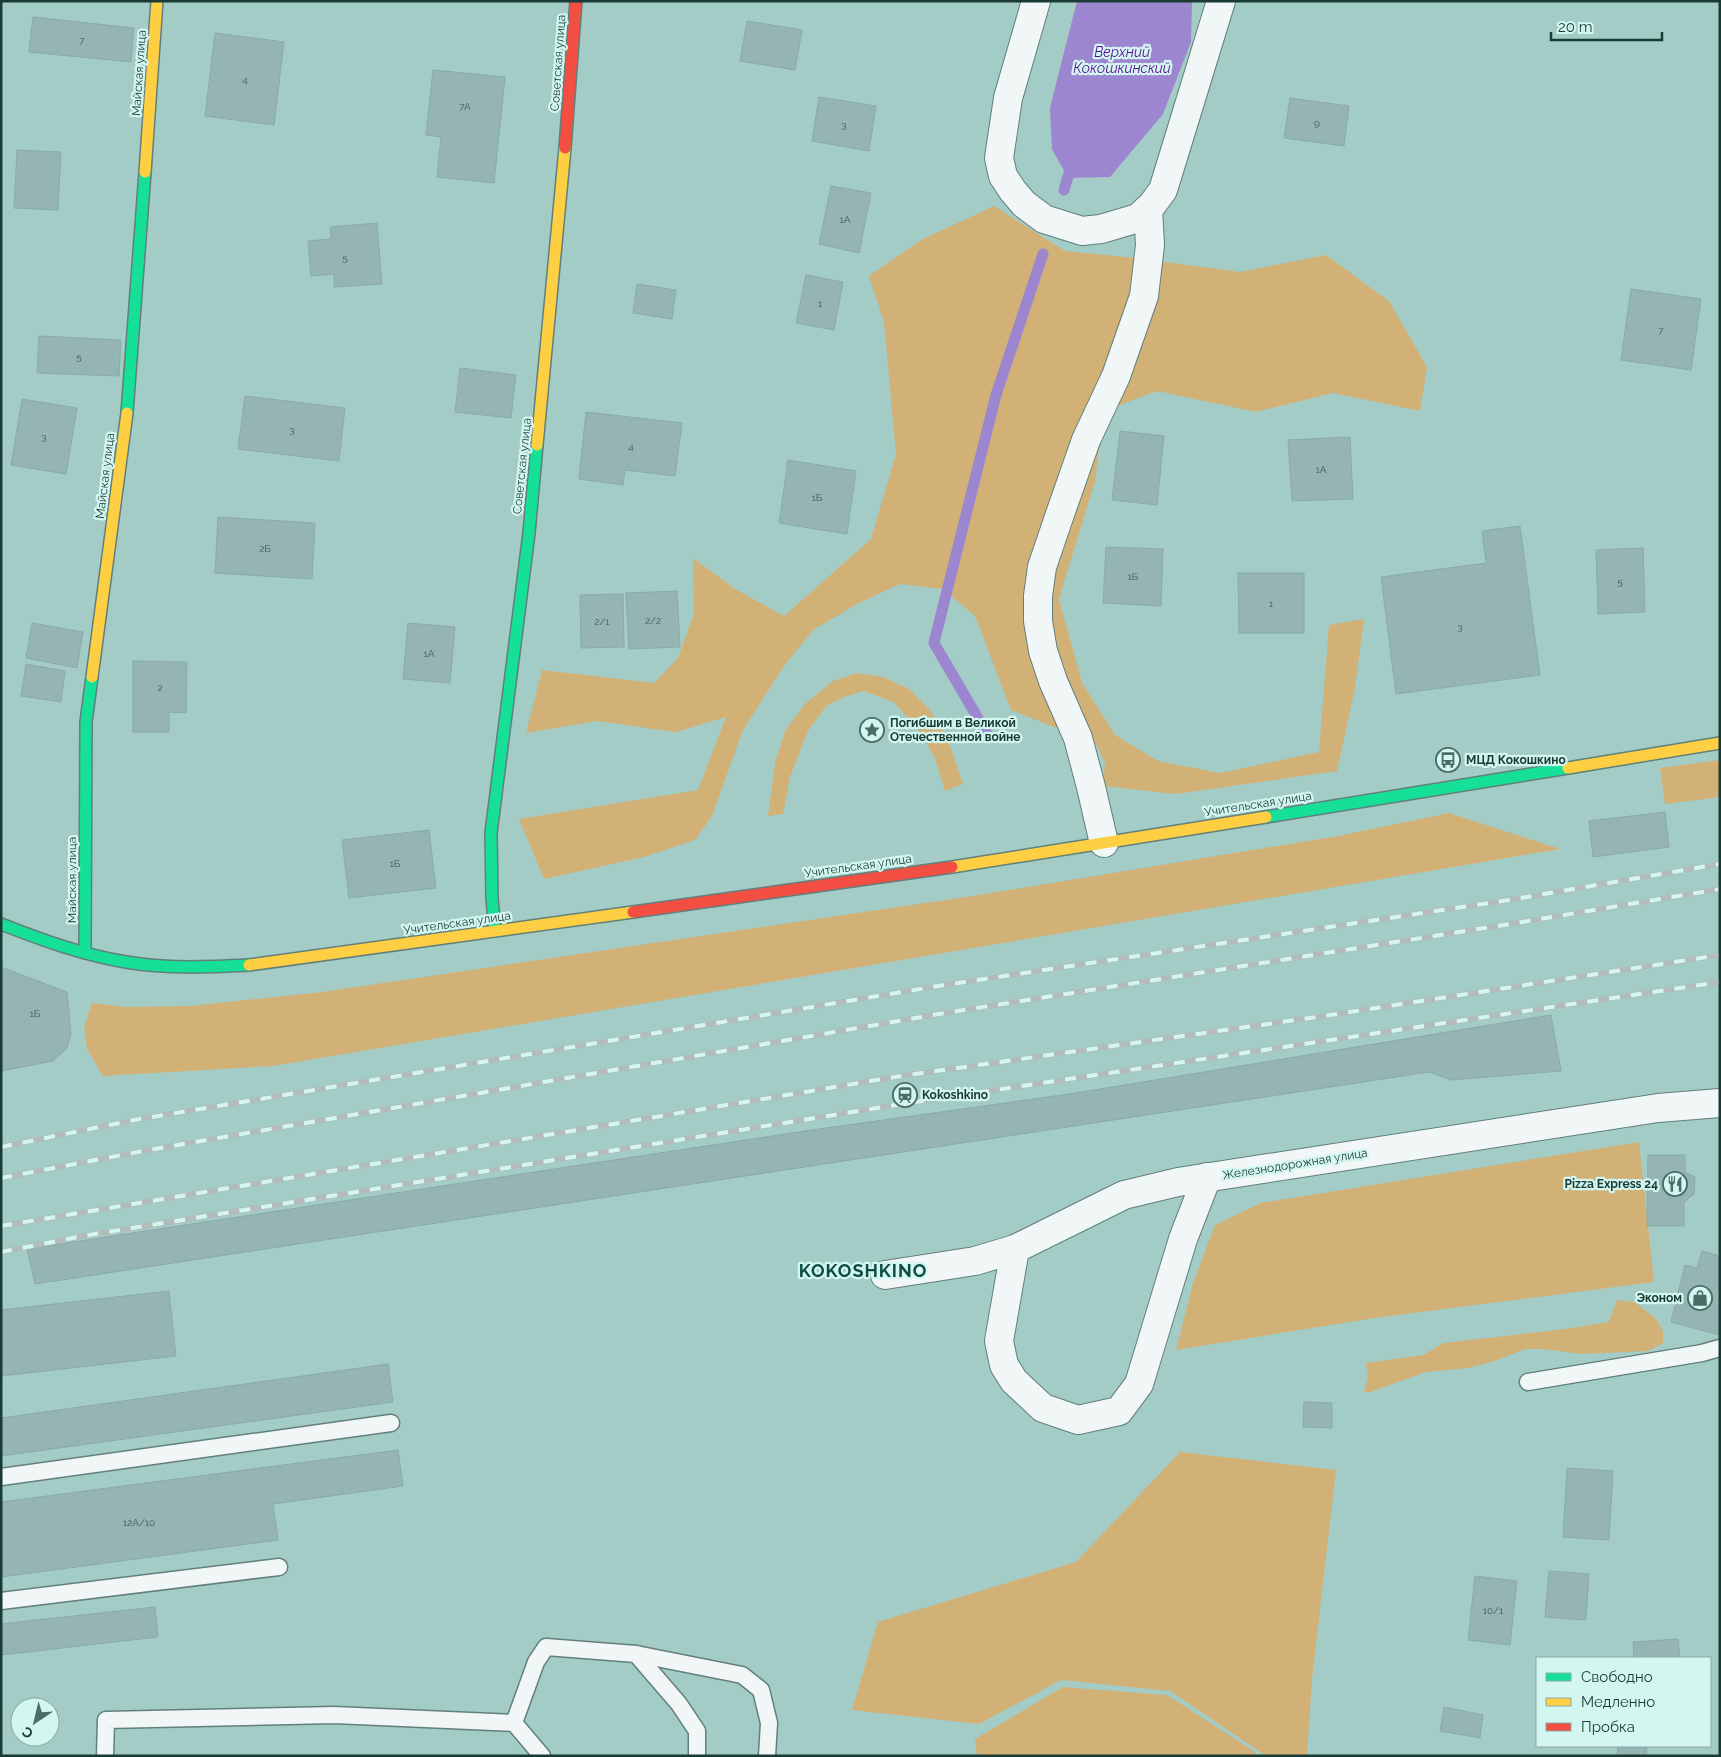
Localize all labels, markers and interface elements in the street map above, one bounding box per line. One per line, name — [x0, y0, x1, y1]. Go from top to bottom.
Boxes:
scale bar — [1551, 10, 1662, 42]
street label: Советская улица — [548, 14, 568, 112]
text: 20 m — [1558, 18, 1593, 36]
street label: Майская улица — [129, 29, 149, 117]
house number: 7 — [79, 35, 85, 46]
water label: Верхний Кокошкинский — [1073, 44, 1171, 76]
house number: 4 — [242, 74, 248, 85]
house number: 7А — [459, 101, 471, 112]
house number: 9 — [1314, 117, 1320, 128]
house number: 3 — [841, 119, 847, 130]
house number: 1А — [839, 214, 851, 225]
house number: 5 — [342, 252, 348, 263]
house number: 1 — [818, 298, 823, 309]
house number: 7 — [1658, 325, 1664, 336]
house number: 5 — [76, 351, 82, 362]
street label: Советская улица — [510, 417, 534, 515]
house number: 3 — [289, 424, 295, 435]
house number: 3 — [41, 431, 47, 442]
street label: Майская улица — [93, 432, 117, 520]
house number: 4 — [628, 441, 634, 452]
house number: 1А — [1315, 464, 1327, 475]
house number: 1Б — [812, 492, 823, 503]
house number: 2Б — [259, 543, 271, 554]
house number: 1Б — [1128, 571, 1139, 582]
house number: 5 — [1617, 576, 1623, 587]
house number: 1 — [1269, 598, 1274, 609]
house number: 2/2 — [645, 615, 661, 626]
house number: 2/1 — [594, 616, 610, 627]
house number: 3 — [1457, 621, 1463, 632]
house number: 1А — [423, 648, 435, 659]
house number: 2 — [157, 682, 163, 693]
place label: Погибшим в Великой Отечественной войне — [890, 716, 1021, 744]
place icon: Погибшим в Великой Отечественной войне — [859, 717, 885, 743]
bus stop icon: МЦД Кокошкино — [1435, 747, 1461, 773]
place label: МЦД Кокошкино — [1466, 753, 1566, 767]
street label: Учительская улица — [1203, 789, 1313, 819]
street label: Майская улица — [65, 837, 79, 923]
street label: Учительская улица — [803, 852, 913, 880]
house number: 1Б — [390, 858, 401, 869]
street label: Учительская улица — [402, 909, 512, 937]
house number: 1Б — [30, 1008, 41, 1019]
station icon: Kokoshkino — [892, 1082, 918, 1108]
place label: Kokoshkino — [922, 1088, 988, 1102]
street label: Железнодорожная улица — [1222, 1146, 1368, 1182]
restaurant icon: Pizza Express 24 — [1662, 1171, 1688, 1197]
place label: Pizza Express 24 — [1565, 1177, 1658, 1191]
district label: KOKOSHKINO — [799, 1260, 927, 1281]
shop icon: Эконом — [1687, 1285, 1713, 1311]
place label: Эконом — [1636, 1291, 1682, 1305]
house number: 12А/10 — [123, 1517, 155, 1528]
house number: 10/1 — [1483, 1605, 1504, 1616]
legend — [1536, 1657, 1711, 1747]
text: Свободно — [1581, 1668, 1653, 1686]
text: Медленно — [1581, 1693, 1655, 1711]
north arrow — [10, 1697, 60, 1747]
text: Пробка — [1581, 1718, 1635, 1736]
text: С — [19, 1723, 36, 1742]

